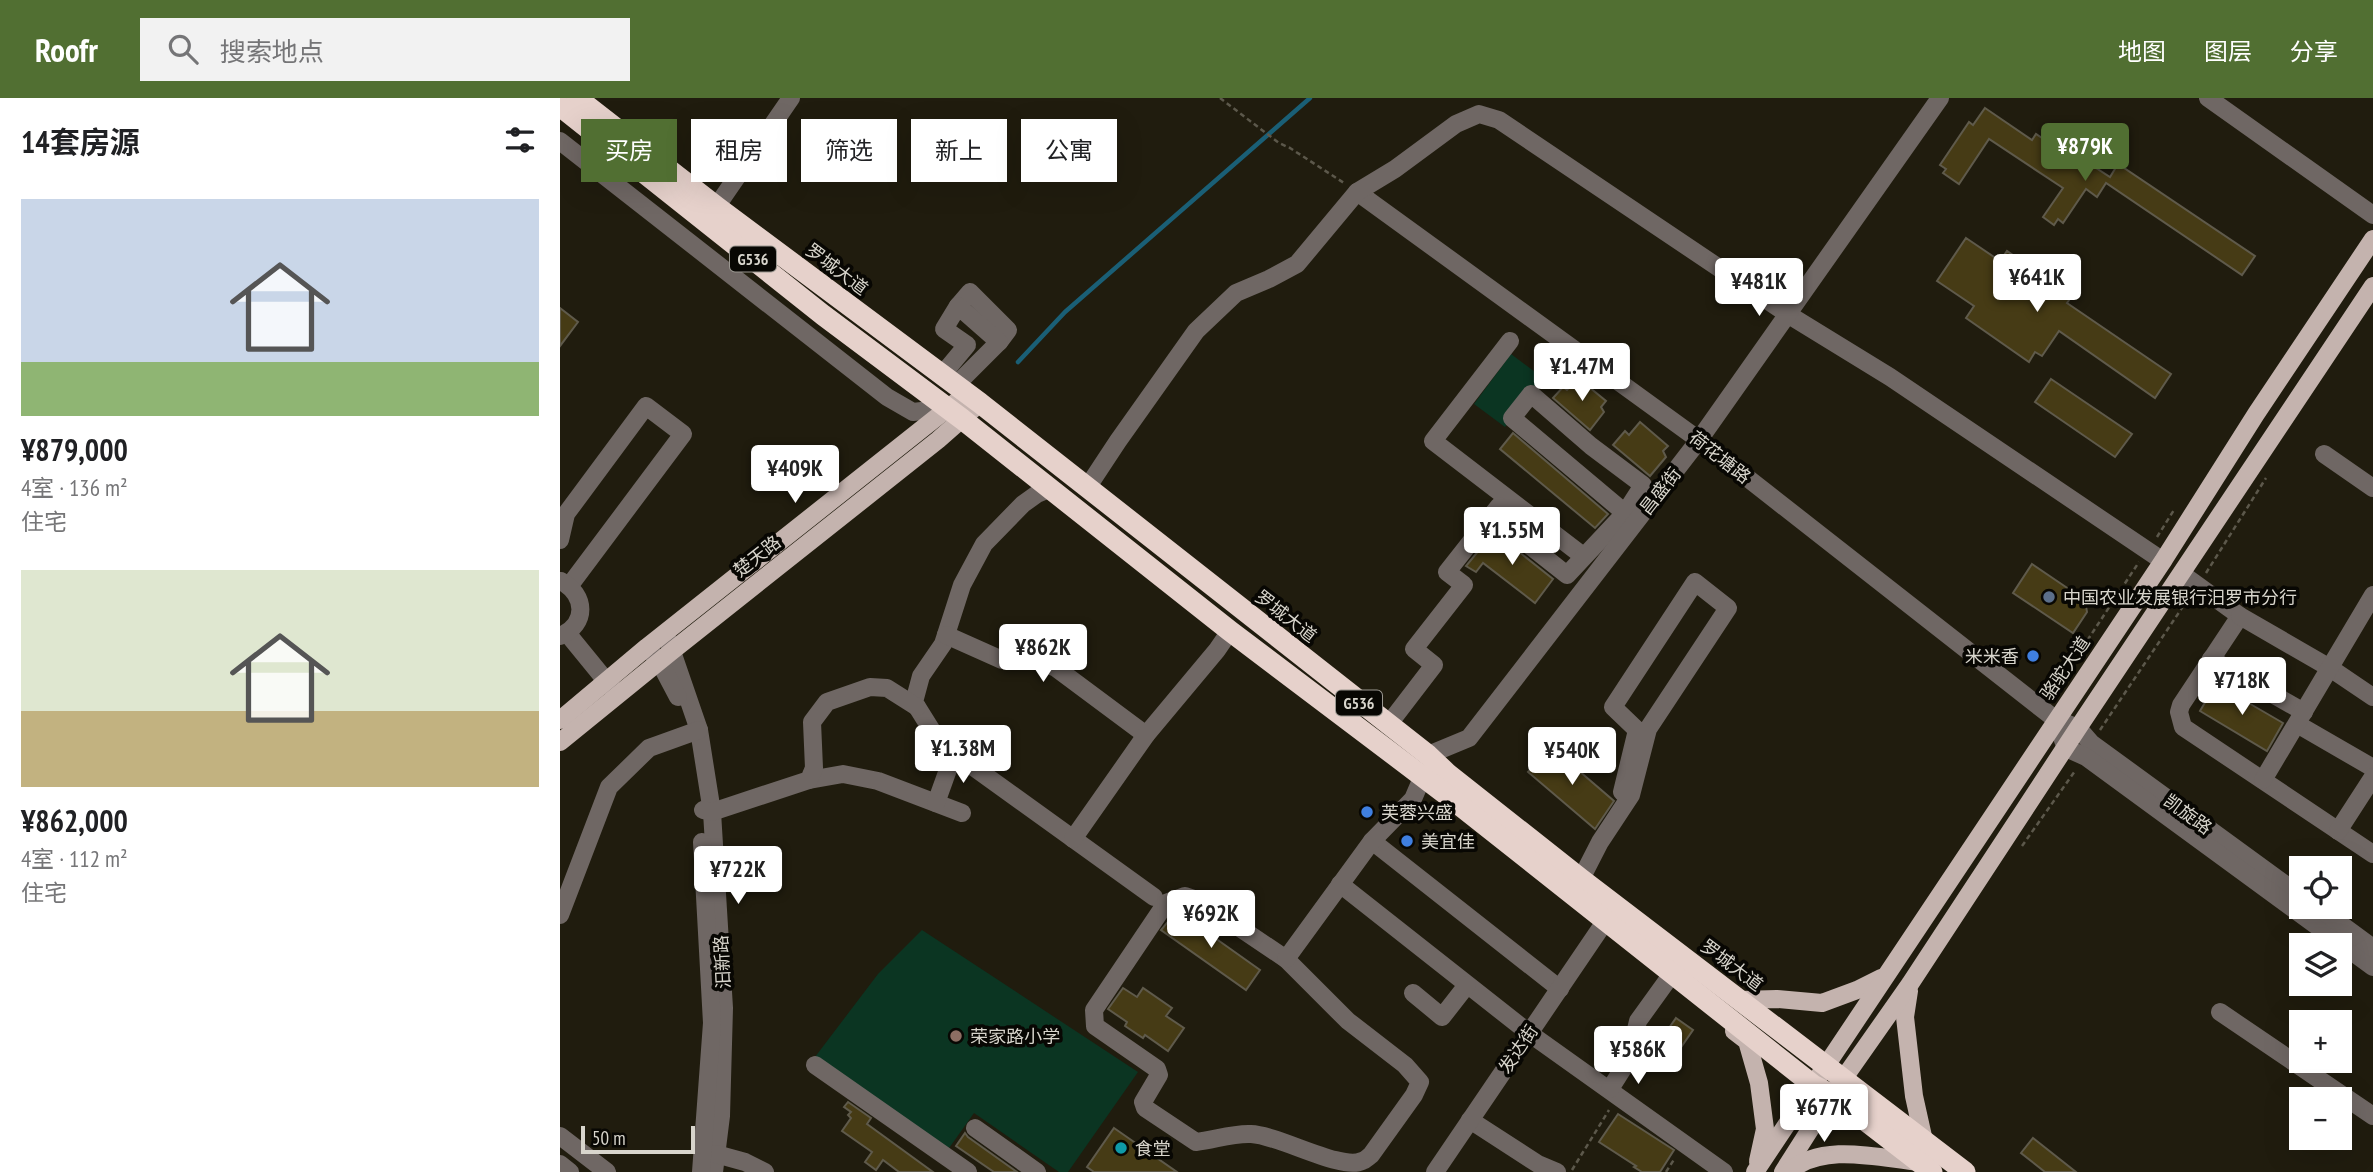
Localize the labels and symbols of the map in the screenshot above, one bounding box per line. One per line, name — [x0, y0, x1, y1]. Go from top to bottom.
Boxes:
pin: ¥879K — [2036, 123, 2134, 183]
street label: 罗城大道 — [801, 238, 873, 300]
road number: G536 — [730, 246, 776, 272]
pin: ¥641K — [1988, 254, 2086, 314]
pin: ¥481K — [1710, 258, 1808, 318]
pin: ¥1.47M — [1525, 344, 1639, 403]
street label: 荷花塘路 — [1685, 426, 1755, 488]
pin: ¥409K — [746, 446, 844, 505]
street label: 昌盛街 — [1634, 463, 1686, 519]
pin: ¥1.55M — [1455, 508, 1569, 567]
street label: 楚天路 — [729, 530, 785, 582]
street label: 罗城大道 — [1251, 585, 1321, 647]
place label: 中国农业发展银行汨罗市分行 — [2063, 586, 2297, 609]
marker: 中国农业发展银行汨罗市分行 — [2041, 589, 2057, 605]
pin: ¥862K — [994, 624, 1092, 684]
street label: 骆驼大道 — [2035, 632, 2095, 704]
place label: 米米香 — [1965, 645, 2019, 668]
marker: 米米香 — [2025, 648, 2041, 664]
pin: ¥718K — [2193, 658, 2291, 717]
road number: G536 — [1336, 690, 1382, 716]
pin: ¥1.38M — [906, 726, 1020, 785]
pin: ¥540K — [1523, 728, 1621, 787]
street label: 凯旋路 — [2159, 789, 2217, 839]
place label: 芙蓉兴盛 — [1381, 801, 1453, 824]
marker: 芙蓉兴盛 — [1359, 804, 1375, 820]
place label: 美宜佳 — [1421, 830, 1475, 853]
marker: 美宜佳 — [1399, 833, 1415, 849]
pin: ¥722K — [689, 846, 787, 906]
pin: ¥692K — [1162, 890, 1260, 950]
street label: 汨新路 — [709, 934, 735, 990]
street label: 罗城大道 — [1696, 934, 1768, 996]
street label: 发达街 — [1493, 1020, 1543, 1078]
place label: 荣家路小学 — [970, 1025, 1060, 1048]
pin: ¥586K — [1589, 1026, 1687, 1086]
marker: 荣家路小学 — [948, 1028, 964, 1044]
pin: ¥677K — [1775, 1084, 1873, 1144]
scale bar — [581, 1123, 695, 1155]
place label: 食堂 — [1135, 1137, 1171, 1160]
marker: 食堂 — [1113, 1140, 1129, 1156]

